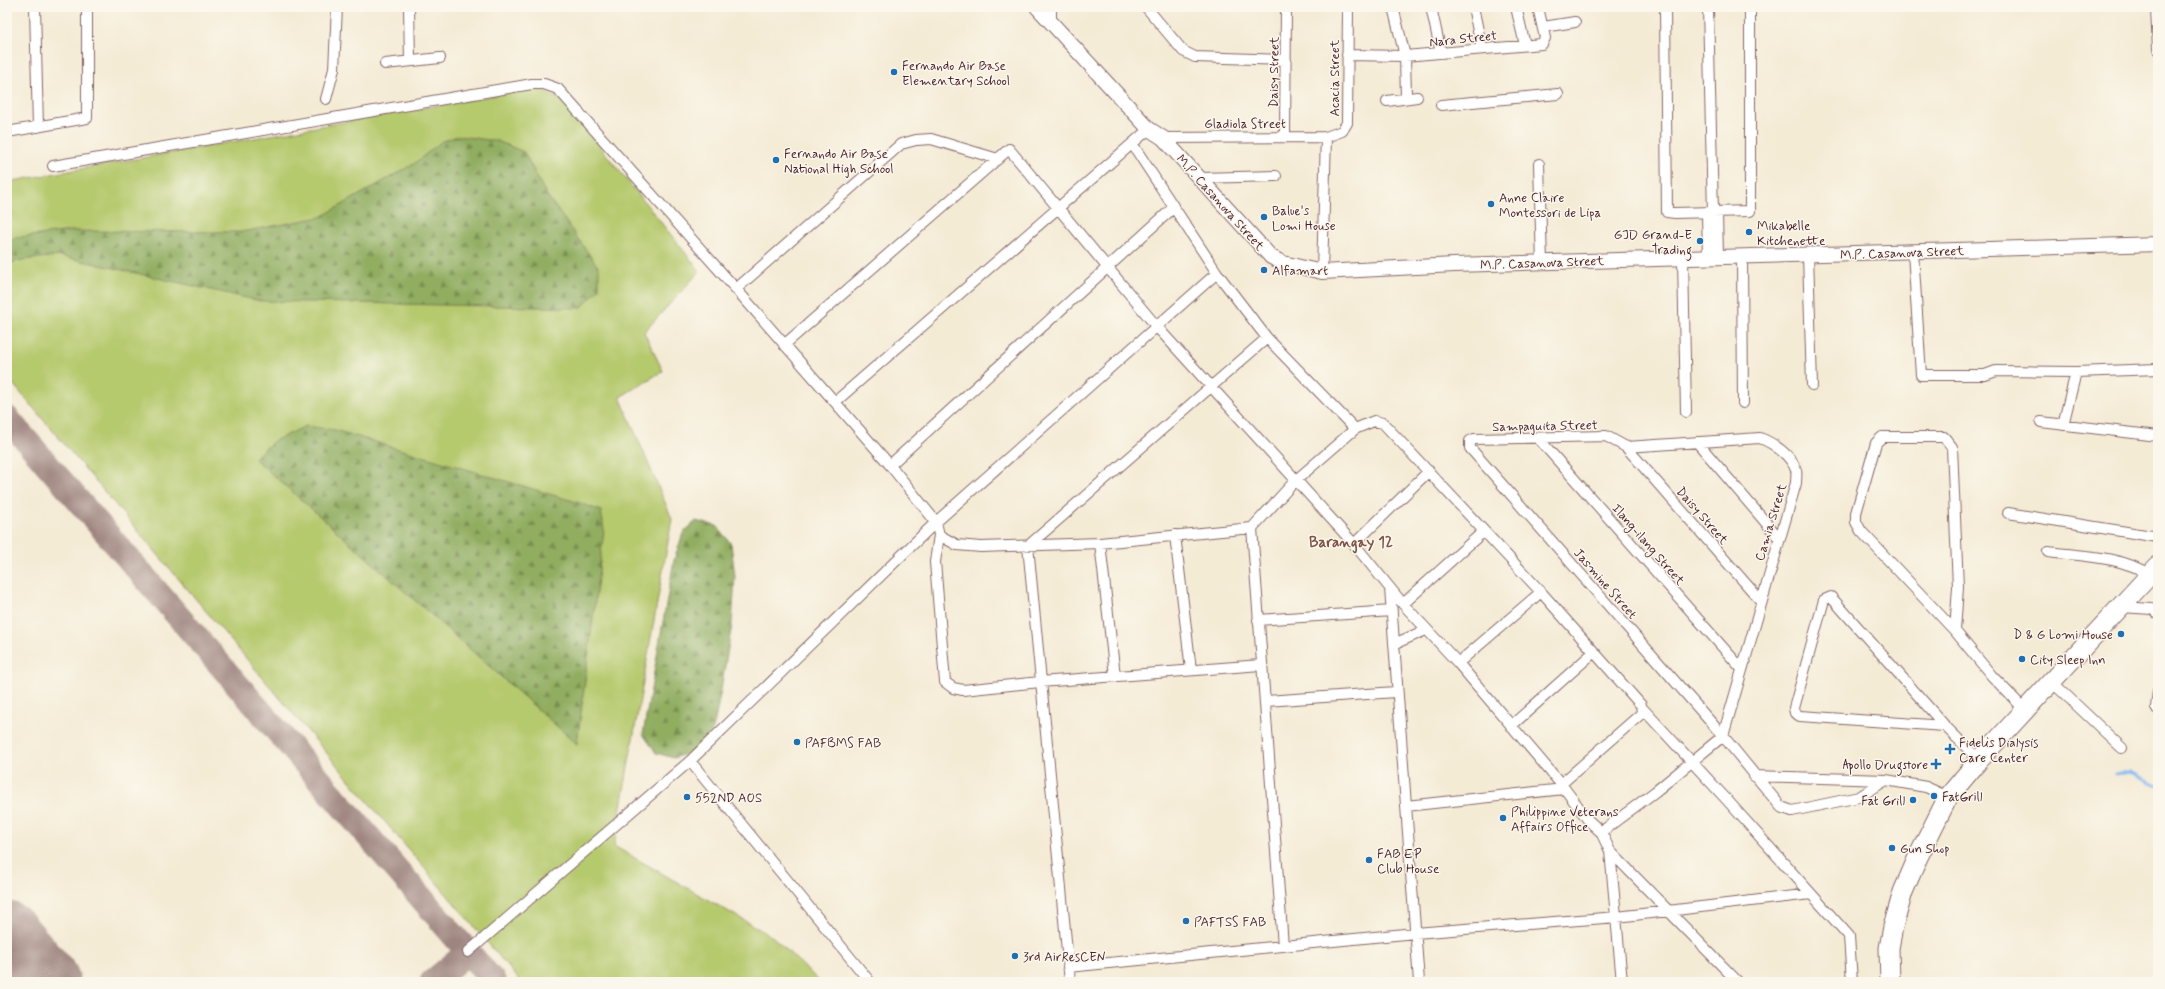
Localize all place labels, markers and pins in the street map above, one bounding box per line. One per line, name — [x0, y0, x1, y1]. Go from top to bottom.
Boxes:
place label: Fernando Air Base Elementary School — [902, 58, 1010, 90]
marker: Fernando Air Base Elementary School — [889, 67, 899, 77]
place label: Fernando Air Base National High School — [784, 146, 894, 178]
marker: Fernando Air Base National High School — [771, 155, 781, 165]
place label: Anne Claire Montessori de Lipa — [1499, 190, 1601, 222]
marker: Anne Claire Montessori de Lipa — [1486, 199, 1496, 209]
place label: Balue's Lomi House — [1272, 203, 1336, 235]
marker: Balue's Lomi House — [1259, 212, 1269, 222]
place label: Mikabelle Kitchenette — [1757, 218, 1825, 250]
place label: GJD Grand-E Trading — [1614, 227, 1692, 261]
marker: Mikabelle Kitchenette — [1744, 227, 1754, 237]
marker: GJD Grand-E Trading — [1695, 236, 1705, 246]
place label: Alfamart — [1272, 263, 1328, 280]
marker: Alfamart — [1259, 265, 1269, 275]
place label: D & G Lomi House — [2013, 627, 2113, 644]
marker: D & G Lomi House — [2116, 629, 2126, 639]
place label: City Sleep Inn — [2030, 652, 2106, 669]
marker: City Sleep Inn — [2017, 654, 2027, 664]
place label: PAFBMS FAB — [805, 735, 881, 752]
place label: Fidelis Dialysis Care Center — [1959, 735, 2038, 767]
marker: PAFBMS FAB — [792, 737, 802, 747]
marker: Fidelis Dialysis Care Center — [1944, 743, 1956, 755]
place label: Apollo Drugstore — [1843, 757, 1928, 776]
marker: Apollo Drugstore — [1931, 759, 1941, 769]
place label: FatGrill — [1942, 789, 1983, 806]
place label: 552ND AOS — [695, 790, 762, 807]
marker: FatGrill — [1929, 791, 1939, 801]
marker: 552ND AOS — [682, 792, 692, 802]
place label: Fat Grill — [1861, 793, 1905, 810]
marker: Fat Grill — [1908, 795, 1918, 805]
place label: Philippine Veterans Affairs Office — [1511, 804, 1619, 836]
marker: Philippine Veterans Affairs Office — [1498, 813, 1508, 823]
place label: Gun Shop — [1900, 841, 1949, 858]
marker: Gun Shop — [1887, 843, 1897, 853]
place label: FAB EP Club House — [1377, 846, 1439, 878]
marker: FAB EP Club House — [1364, 855, 1374, 865]
place label: PAFTSS FAB — [1194, 914, 1266, 931]
marker: PAFTSS FAB — [1181, 916, 1191, 926]
place label: 3rd AirResCEN — [1023, 949, 1106, 966]
marker: 3rd AirResCEN — [1010, 951, 1020, 961]

